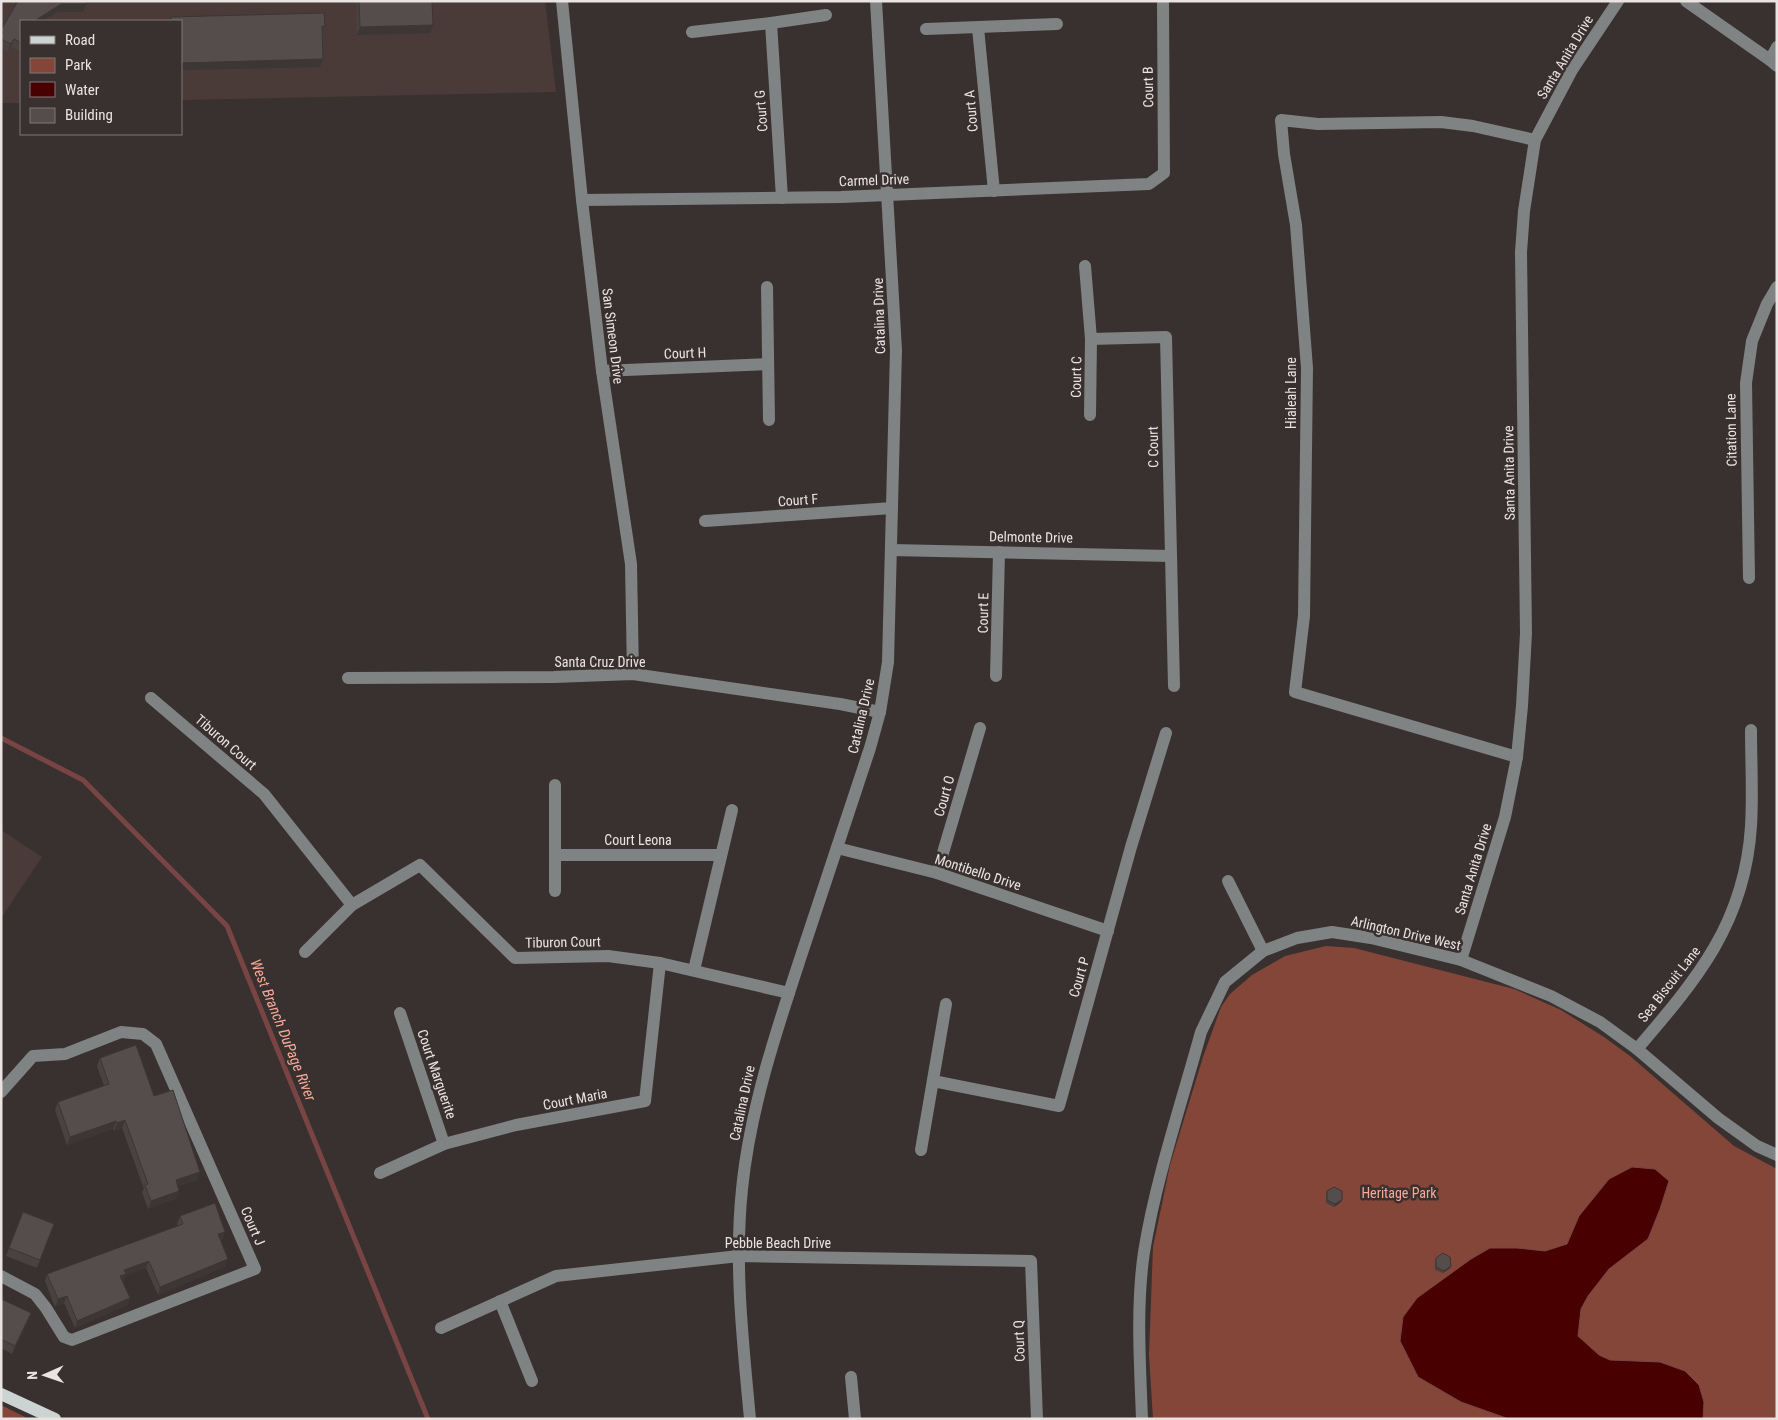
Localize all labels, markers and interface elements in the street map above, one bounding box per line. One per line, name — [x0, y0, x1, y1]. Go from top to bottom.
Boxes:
street label: Santa Anita Drive — [1534, 12, 1597, 102]
legend — [20, 20, 182, 135]
text: Road — [65, 31, 95, 49]
text: Park — [65, 56, 92, 74]
street label: Court B — [1140, 66, 1156, 108]
text: Water — [65, 81, 100, 99]
street label: Court A — [961, 89, 981, 133]
street label: Court G — [752, 90, 770, 132]
text: Building — [65, 106, 113, 124]
street label: Carmel Drive — [839, 171, 910, 189]
street label: Catalina Drive — [870, 277, 888, 355]
street label: San Simeon Drive — [599, 287, 627, 385]
street label: Court H — [664, 344, 706, 362]
street label: Court C — [1068, 356, 1084, 398]
street label: Hialeah Lane — [1283, 357, 1299, 429]
street label: Citation Lane — [1722, 393, 1740, 467]
street label: Santa Anita Drive — [1500, 425, 1518, 521]
street label: C Court — [1145, 426, 1161, 468]
street label: Court F — [777, 491, 819, 509]
street label: Delmonte Drive — [989, 528, 1074, 546]
street label: Court E — [975, 592, 991, 633]
street label: Santa Cruz Drive — [554, 654, 646, 670]
street label: Catalina Drive — [845, 676, 878, 755]
street label: Tiburon Court — [192, 711, 260, 773]
street label: Court O — [931, 774, 957, 818]
street label: Santa Anita Drive — [1451, 821, 1495, 917]
street label: Court Leona — [604, 832, 672, 848]
street label: Montibello Drive — [933, 851, 1024, 894]
street label: Arlington Drive West — [1350, 913, 1462, 953]
street label: Tiburon Court — [525, 933, 601, 951]
street label: Sea Biscuit Lane — [1635, 943, 1704, 1025]
street label: Court P — [1066, 955, 1092, 999]
water label: West Branch DuPage River — [246, 956, 320, 1104]
street label: Court Marguerite — [414, 1027, 460, 1121]
street label: Catalina Drive — [726, 1063, 758, 1142]
street label: Court Maria — [541, 1085, 609, 1113]
park label: Heritage Park — [1361, 1185, 1437, 1201]
street label: Court J — [238, 1204, 268, 1248]
street label: Pebble Beach Drive — [725, 1235, 832, 1251]
street label: Court Q — [1010, 1320, 1028, 1362]
north arrow — [20, 1350, 70, 1400]
text: N — [24, 1371, 40, 1380]

